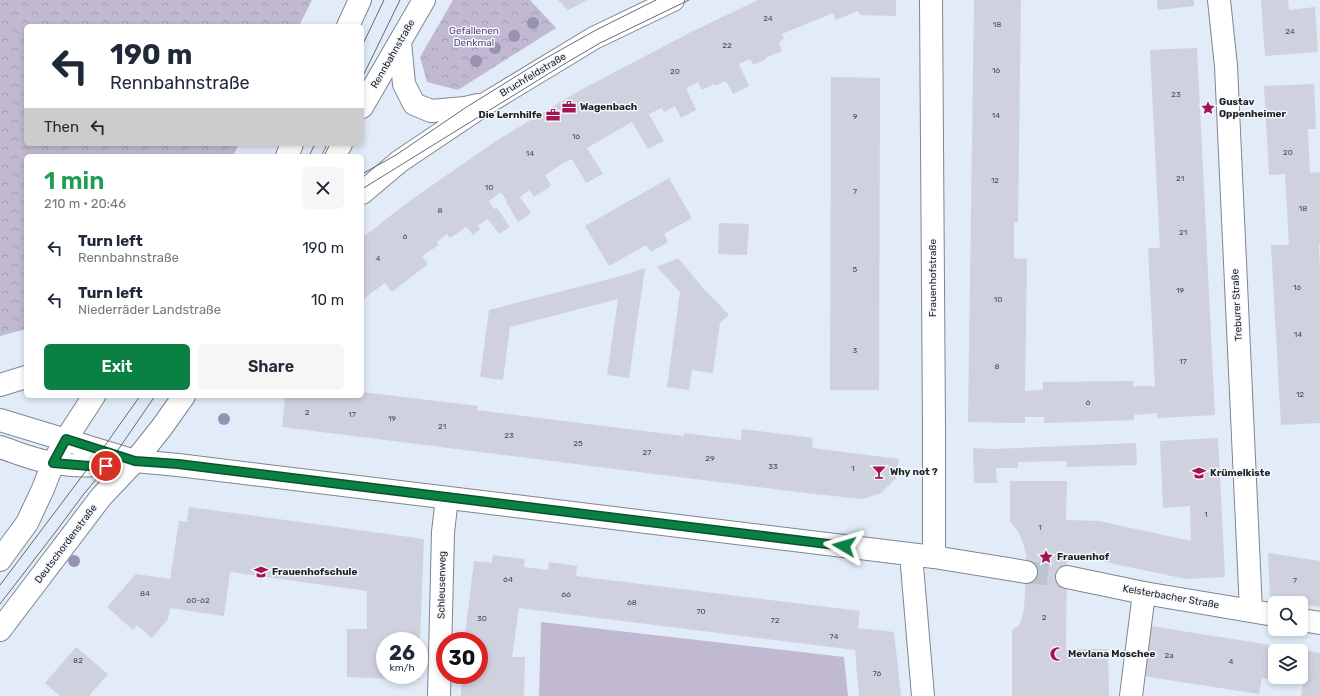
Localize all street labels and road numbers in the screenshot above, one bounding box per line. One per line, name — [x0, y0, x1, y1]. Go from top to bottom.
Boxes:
street label: Rennbahnstraße — [368, 17, 418, 91]
street label: Bruchfeldstraße — [498, 50, 569, 100]
street label: Frauenhofstraße — [927, 239, 939, 317]
street label: Treburer Straße — [1229, 268, 1245, 341]
street label: Deutschordenstraße — [32, 502, 100, 586]
street label: Schleusenweg — [435, 551, 449, 619]
street label: Kelsterbacher Straße — [1122, 583, 1221, 611]

